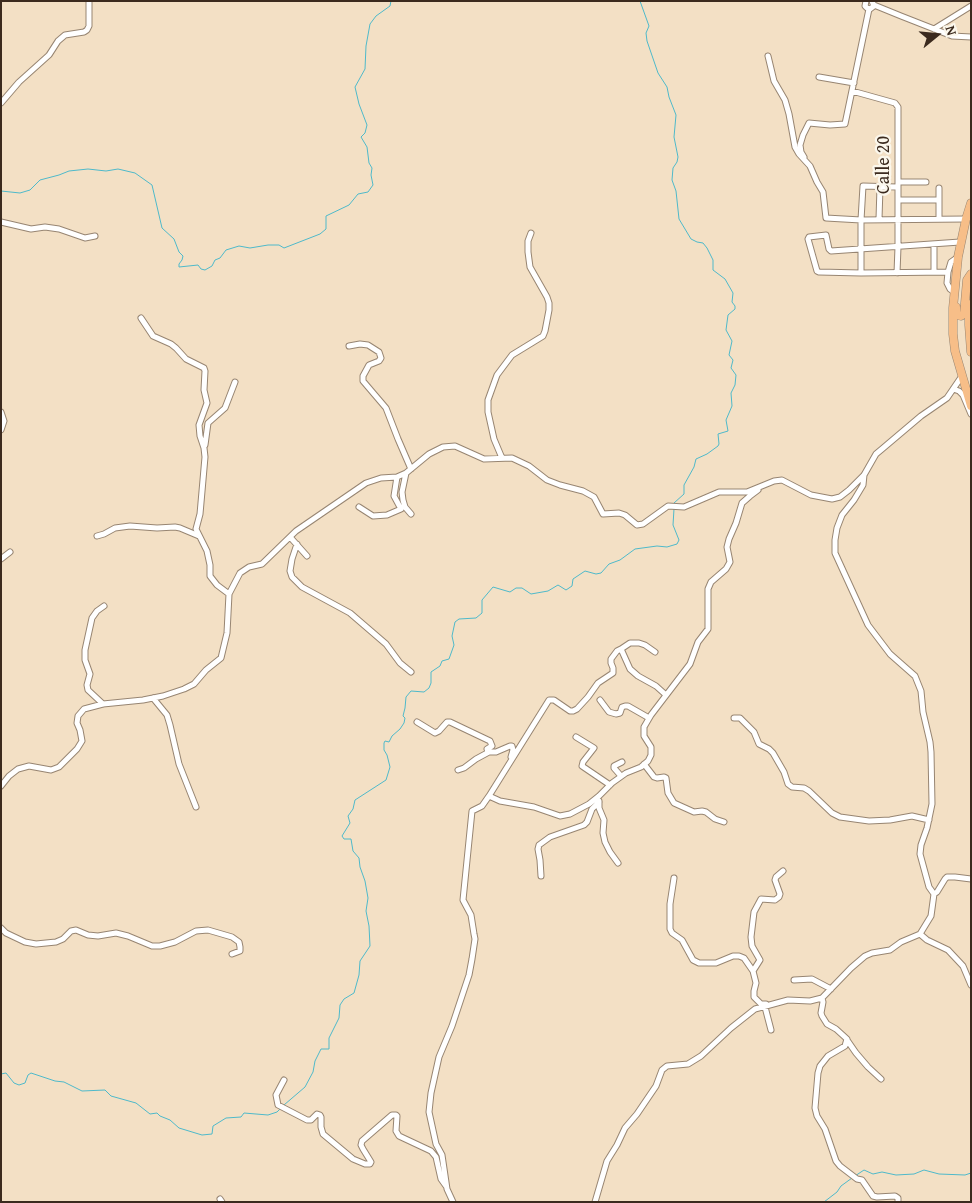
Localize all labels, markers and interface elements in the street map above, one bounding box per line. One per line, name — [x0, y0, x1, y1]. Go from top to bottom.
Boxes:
north arrow — [912, 10, 962, 60]
text: N — [940, 23, 962, 38]
street label: Calle 20 — [873, 136, 895, 194]

